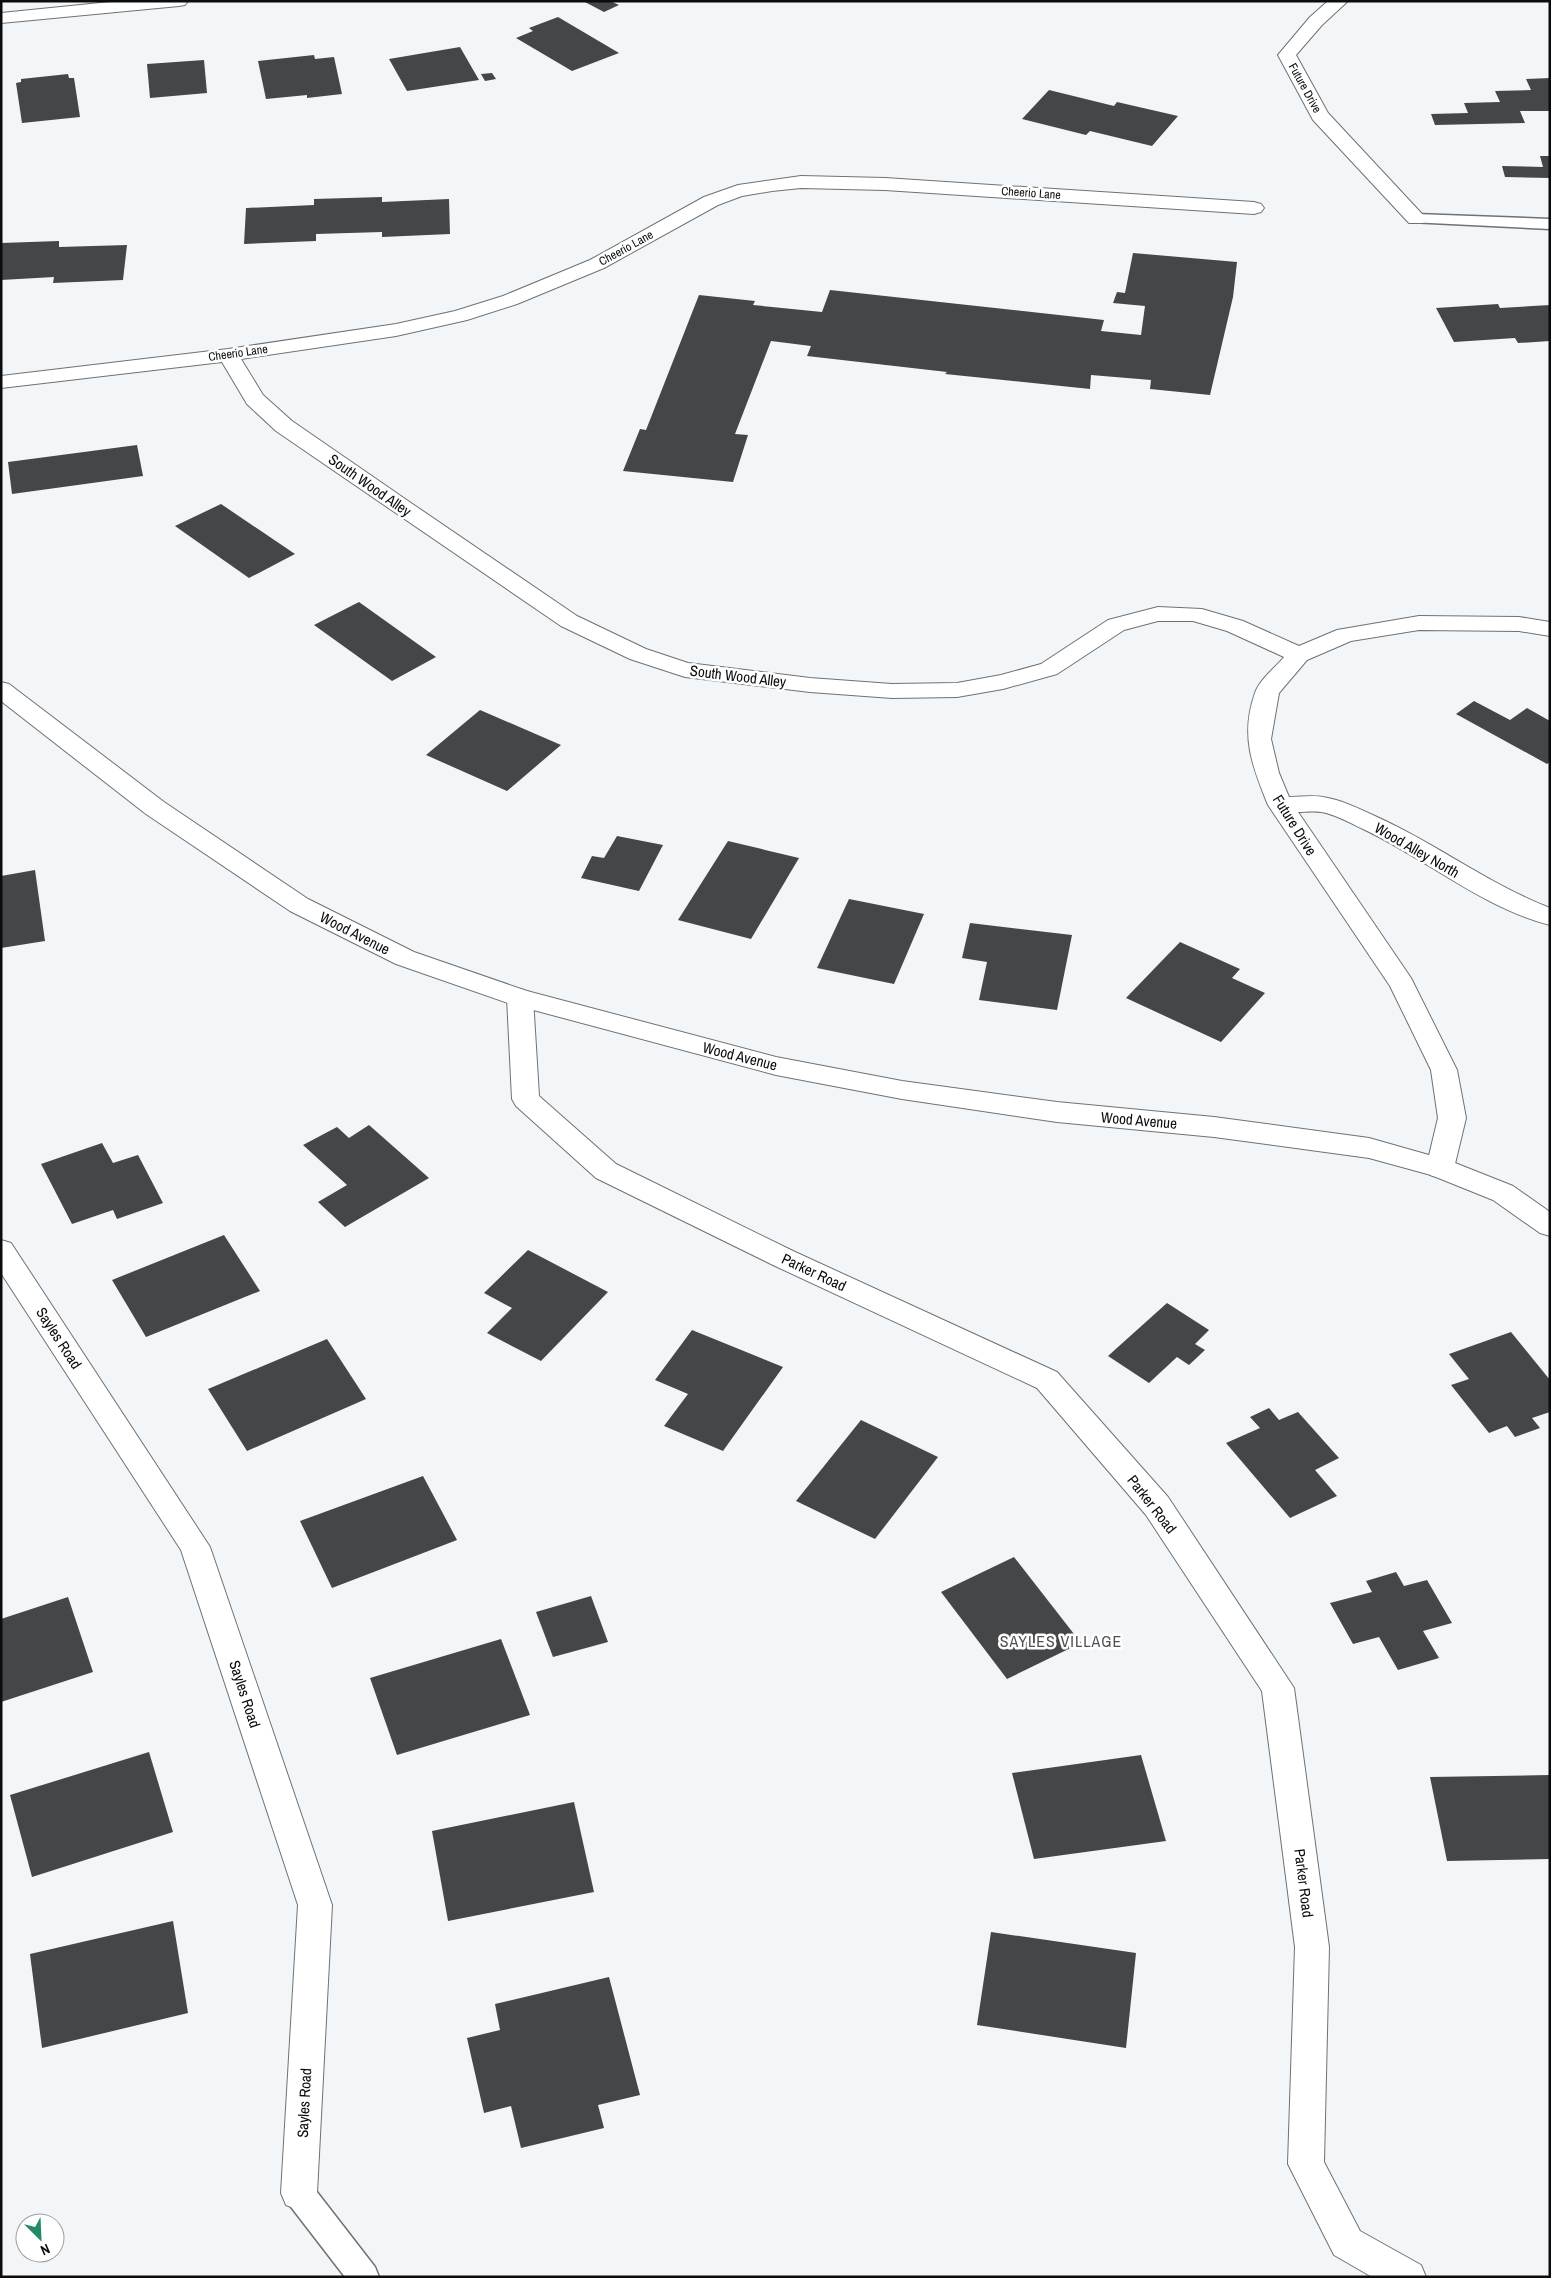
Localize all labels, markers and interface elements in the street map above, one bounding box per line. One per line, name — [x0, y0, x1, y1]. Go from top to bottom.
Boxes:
street label: Future Drive — [1285, 60, 1325, 116]
street label: Cheerio Lane — [1001, 183, 1061, 203]
street label: Cheerio Lane — [596, 227, 656, 269]
street label: Cheerio Lane — [207, 341, 269, 365]
street label: South Wood Alley — [324, 449, 416, 522]
street label: South Wood Alley — [689, 660, 788, 692]
street label: Future Drive — [1268, 790, 1322, 860]
street label: Wood Alley North — [1371, 817, 1463, 883]
street label: Wood Avenue — [316, 906, 394, 960]
street label: Wood Avenue — [701, 1037, 780, 1075]
street label: Wood Avenue — [1100, 1106, 1178, 1134]
street label: Parker Road — [778, 1248, 850, 1296]
street label: Sayles Road — [31, 1303, 87, 1373]
street label: Parker Road — [1122, 1470, 1182, 1538]
district label: SAYLES VILLAGE — [1000, 1630, 1122, 1652]
street label: Sayles Road — [224, 1658, 266, 1730]
street label: Parker Road — [1289, 1847, 1319, 1919]
street label: Sayles Road — [292, 2068, 316, 2138]
north arrow — [15, 2213, 65, 2263]
text: N — [38, 2240, 53, 2260]

